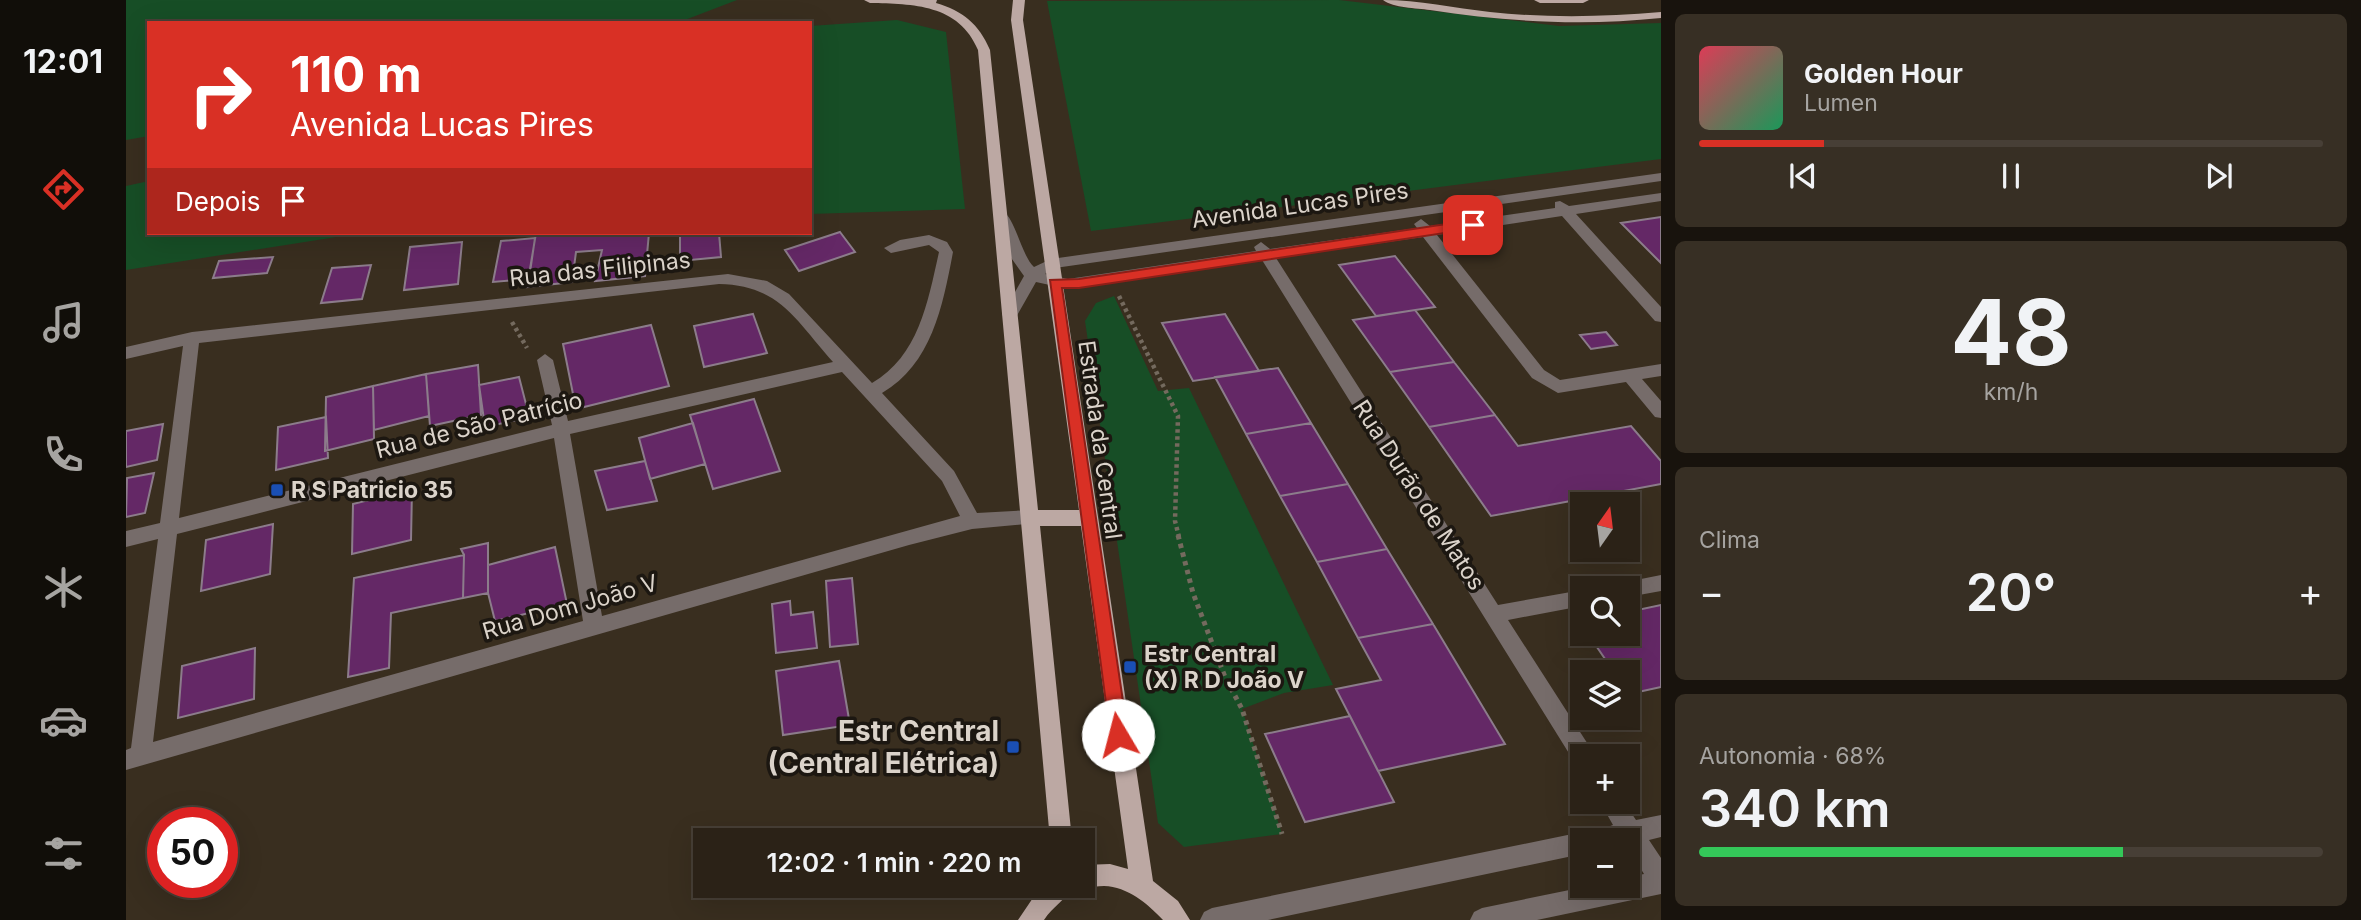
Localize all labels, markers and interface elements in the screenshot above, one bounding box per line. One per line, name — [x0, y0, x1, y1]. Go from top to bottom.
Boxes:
text: 12:01 — [23, 42, 103, 81]
text: 110 m — [290, 45, 422, 104]
icon: right — [175, 49, 266, 140]
text: Golden Hour — [1804, 58, 1963, 89]
text: Lumen — [1804, 89, 1878, 117]
text: Avenida Lucas Pires — [290, 105, 594, 144]
icon: previous — [1784, 157, 1822, 195]
icon: pause — [1992, 157, 2030, 195]
icon: next — [2200, 157, 2238, 195]
icon: directions — [39, 165, 88, 214]
street label: Avenida Lucas Pires — [1190, 176, 1410, 234]
icon: arrive — [274, 182, 312, 220]
text: Depois — [175, 186, 260, 217]
pin — [1443, 195, 1503, 255]
icon: arrive — [1454, 206, 1492, 244]
street label: Rua das Filipinas — [508, 246, 692, 292]
text: 48 — [1951, 277, 2071, 387]
icon: music — [39, 298, 88, 347]
street label: Estrada da Central — [1072, 339, 1128, 541]
text: km/h — [1984, 378, 2038, 406]
street label: Rua de São Patrício — [373, 386, 585, 464]
street label: Rua Durão de Matos — [1347, 395, 1491, 595]
icon: phone — [39, 430, 88, 479]
place label: R S Patricio 35 — [291, 476, 453, 504]
marker: R S Patricio 35 — [269, 482, 285, 498]
north arrow — [1570, 492, 1640, 562]
map controls — [1570, 492, 1640, 898]
text: Clima — [1699, 526, 1760, 554]
text: 20° — [1966, 561, 2056, 624]
icon: climate — [39, 563, 88, 612]
street label: Rua Dom João V — [479, 569, 661, 645]
text: − — [1699, 569, 1724, 615]
text: + — [2298, 569, 2323, 615]
button: search — [1570, 576, 1640, 646]
place label: Estr Central (X) R D João V — [1144, 640, 1304, 694]
marker: Estr Central (X) R D João V — [1122, 659, 1138, 675]
button: layers — [1570, 660, 1640, 730]
icon: car — [39, 696, 88, 745]
position arrow — [1081, 698, 1155, 772]
place label: Estr Central (Central Elétrica) — [768, 714, 999, 780]
marker: Estr Central (Central Elétrica) — [1005, 739, 1021, 755]
text: Autonomia · 68% — [1699, 742, 1886, 770]
button: + — [1570, 744, 1640, 814]
text: 340 km — [1699, 777, 1891, 840]
speed limit sign: 50 — [147, 807, 238, 898]
button: − — [1570, 828, 1640, 898]
icon: filters — [39, 829, 88, 878]
text: 12:02 · 1 min · 220 m — [767, 847, 1021, 878]

